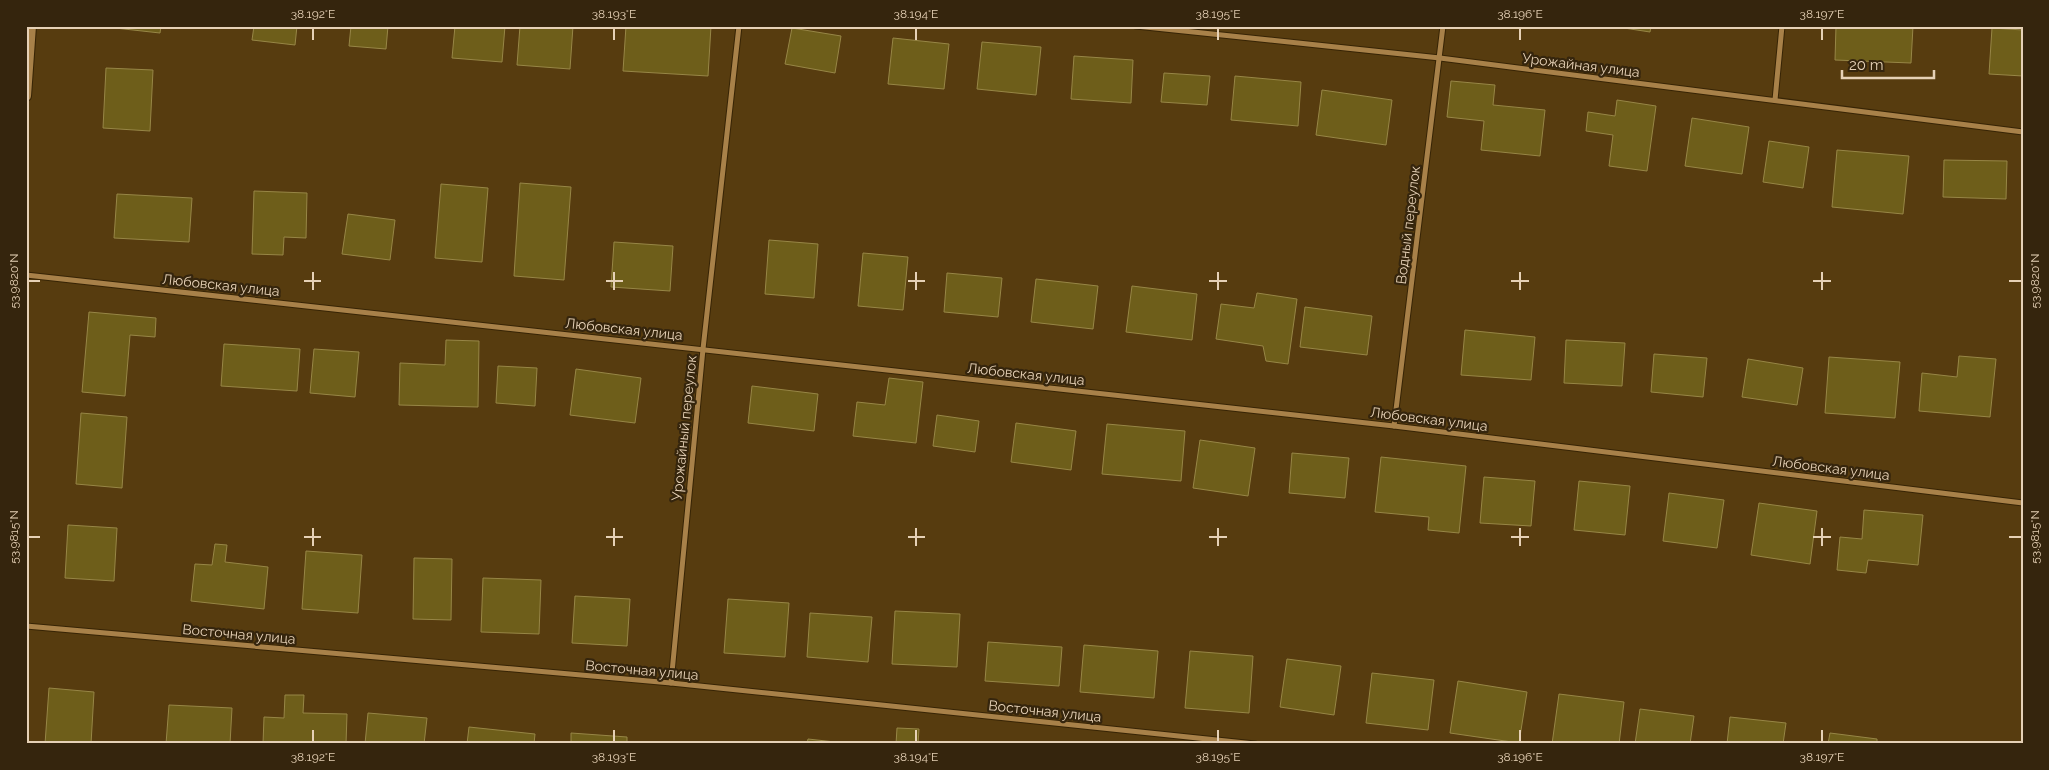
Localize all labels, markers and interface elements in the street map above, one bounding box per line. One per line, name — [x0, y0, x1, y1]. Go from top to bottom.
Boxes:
text: 38.192°E — [291, 7, 335, 21]
text: 38.193°E — [592, 7, 636, 21]
text: 38.194°E — [894, 7, 938, 21]
text: 38.195°E — [1195, 7, 1241, 21]
text: 38.196°E — [1497, 7, 1543, 21]
text: 38.197°E — [1800, 7, 1844, 21]
scale bar — [1842, 48, 1934, 80]
street label: Урожайная улица — [1521, 50, 1641, 80]
text: 20 m — [1849, 56, 1884, 74]
street label: Водный переулок — [1393, 165, 1423, 285]
text: 53.9820°N — [7, 253, 21, 309]
text: 53.9820°N — [2028, 253, 2042, 309]
street label: Любовская улица — [161, 271, 281, 299]
street label: Любовская улица — [564, 315, 684, 343]
street label: Урожайный переулок — [668, 355, 700, 501]
street label: Любовская улица — [966, 360, 1086, 388]
street label: Любовская улица — [1369, 404, 1489, 434]
street label: Любовская улица — [1771, 453, 1891, 483]
text: 53.9815°N — [7, 510, 21, 564]
text: 53.9815°N — [2028, 510, 2042, 564]
street label: Восточная улица — [182, 621, 296, 647]
street label: Восточная улица — [585, 657, 699, 683]
street label: Восточная улица — [988, 697, 1102, 725]
text: 38.192°E — [291, 750, 335, 764]
text: 38.193°E — [592, 750, 636, 764]
text: 38.194°E — [894, 750, 938, 764]
text: 38.195°E — [1195, 750, 1241, 764]
text: 38.196°E — [1497, 750, 1543, 764]
text: 38.197°E — [1800, 750, 1844, 764]

